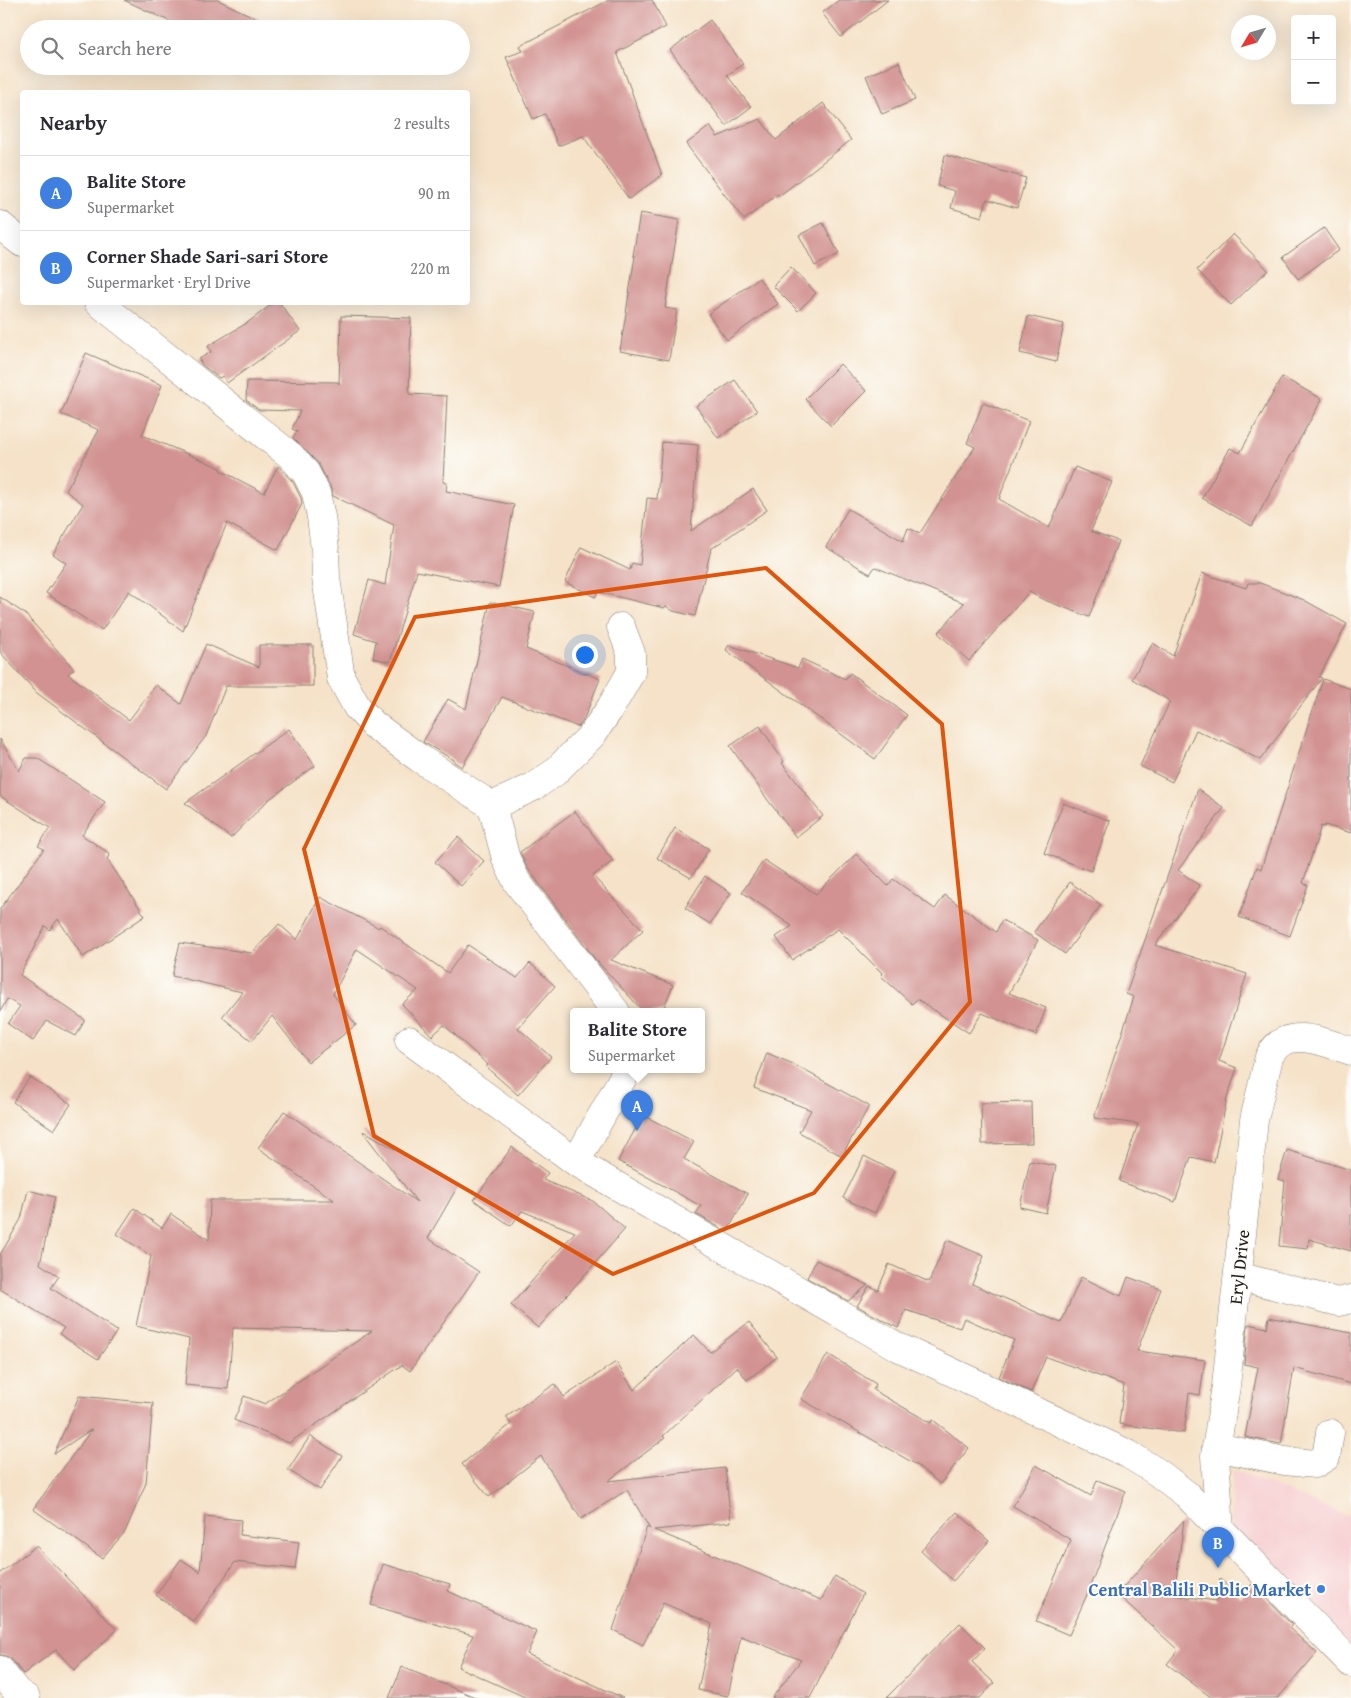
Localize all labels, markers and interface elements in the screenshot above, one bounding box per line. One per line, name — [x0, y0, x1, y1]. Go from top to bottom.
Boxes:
north arrow — [1231, 15, 1276, 60]
map controls — [1291, 15, 1336, 105]
button: + — [1291, 15, 1336, 60]
search box — [20, 20, 470, 75]
icon: search — [38, 34, 66, 62]
text: Search here — [78, 34, 172, 62]
button: − — [1291, 60, 1336, 105]
text: Nearby — [40, 107, 107, 138]
text: 2 results — [393, 111, 450, 135]
text: Balite Store — [87, 167, 186, 195]
text: A — [51, 181, 61, 205]
text: 90 m — [418, 181, 450, 205]
text: Supermarket — [87, 195, 174, 219]
text: Corner Shade Sari-sari Store — [87, 242, 328, 270]
text: B — [51, 256, 61, 280]
text: 220 m — [410, 256, 450, 280]
text: Supermarket · Eryl Drive — [87, 270, 251, 294]
your location — [572, 642, 598, 668]
popup — [570, 1008, 705, 1073]
text: Balite Store — [588, 1015, 687, 1043]
text: Supermarket — [588, 1043, 675, 1067]
pin: A — [621, 1090, 653, 1131]
street label: Eryl Drive — [1222, 1228, 1256, 1306]
pin: B — [1202, 1527, 1234, 1568]
place label: Central Balili Public Market — [1088, 1576, 1311, 1603]
marker: Central Balili Public Market — [1315, 1583, 1327, 1595]

